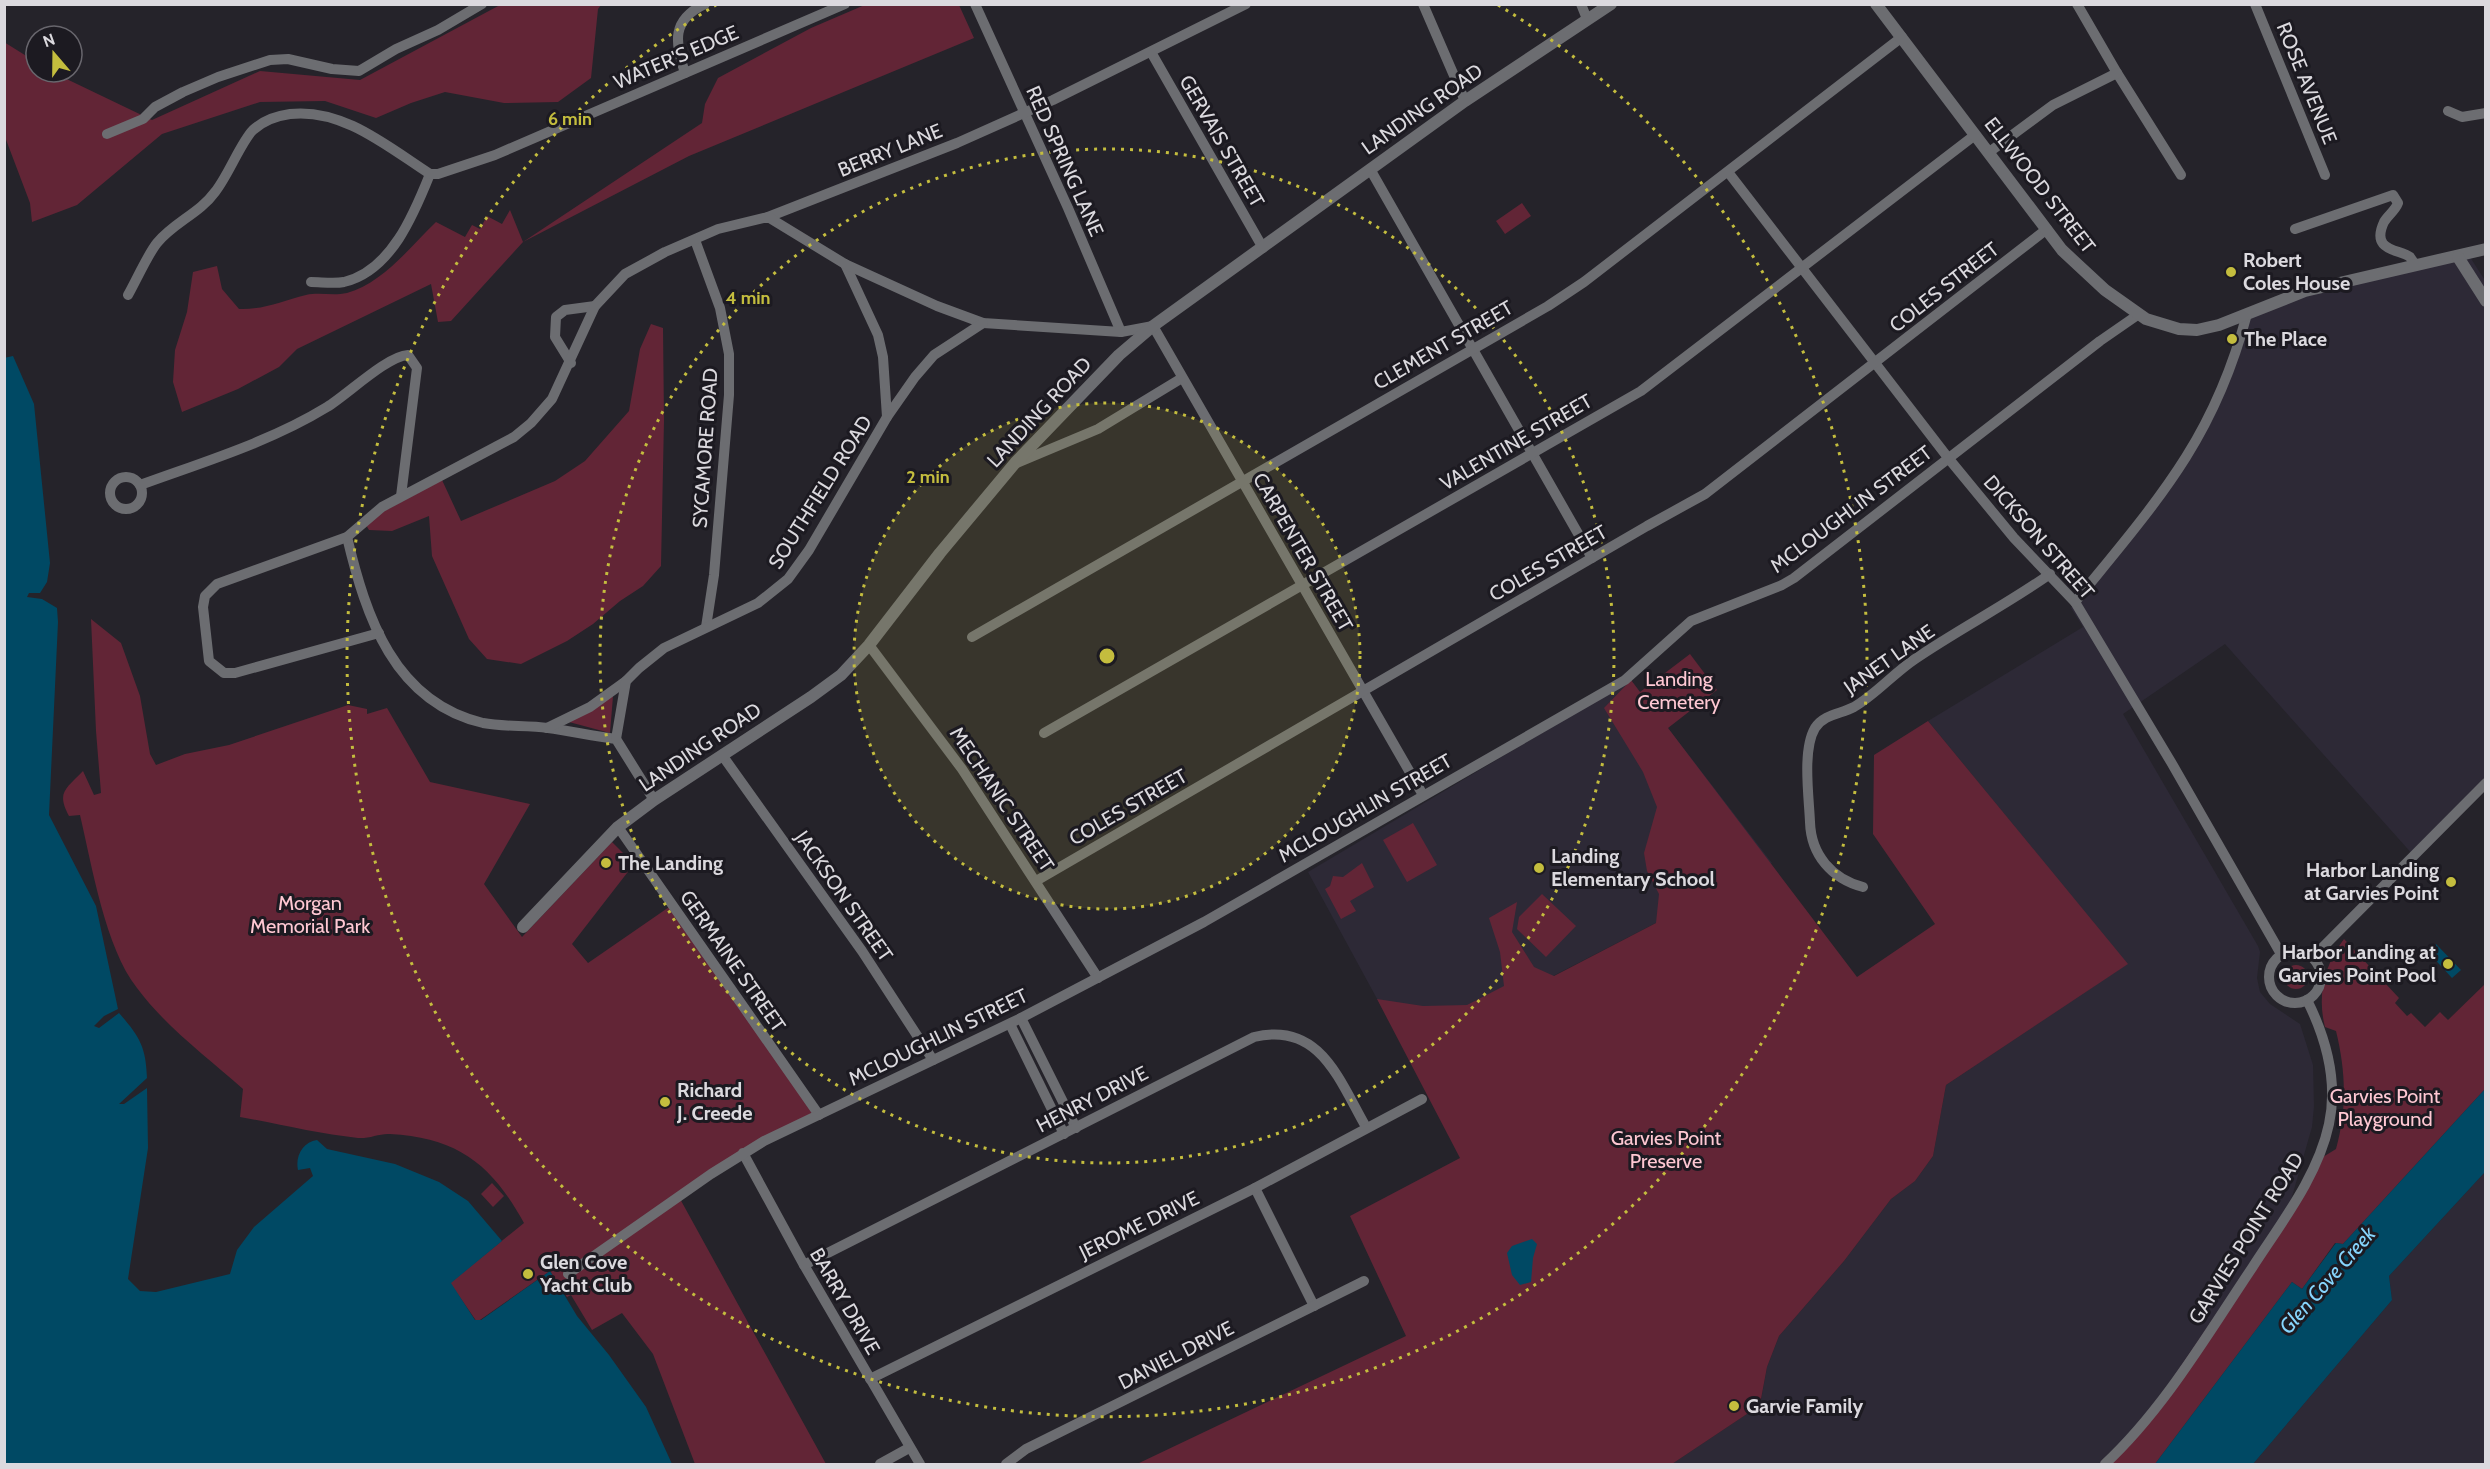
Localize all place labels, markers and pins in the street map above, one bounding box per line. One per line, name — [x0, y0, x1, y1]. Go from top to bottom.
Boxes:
place label: Robert Coles House — [2243, 248, 2350, 295]
marker: Robert Coles House — [2224, 265, 2238, 279]
place label: The Place — [2244, 327, 2327, 351]
marker: The Place — [2225, 332, 2239, 346]
centre of rings — [1097, 646, 1117, 666]
place label: Landing Elementary School — [1551, 844, 1715, 891]
place label: The Landing — [618, 851, 723, 875]
marker: The Landing — [599, 856, 613, 870]
place label: Harbor Landing at Garvies Point — [2304, 858, 2439, 905]
marker: Landing Elementary School — [1532, 861, 1546, 875]
marker: Harbor Landing at Garvies Point — [2444, 875, 2458, 889]
place label: Harbor Landing at Garvies Point Pool — [2278, 940, 2436, 987]
marker: Harbor Landing at Garvies Point Pool — [2441, 957, 2455, 971]
place label: Richard J. Creede — [676, 1078, 753, 1125]
marker: Richard J. Creede — [658, 1095, 672, 1109]
place label: Glen Cove Yacht Club — [539, 1250, 632, 1297]
marker: Glen Cove Yacht Club — [521, 1267, 535, 1281]
place label: Garvie Family — [1746, 1394, 1863, 1418]
marker: Garvie Family — [1727, 1399, 1741, 1413]

